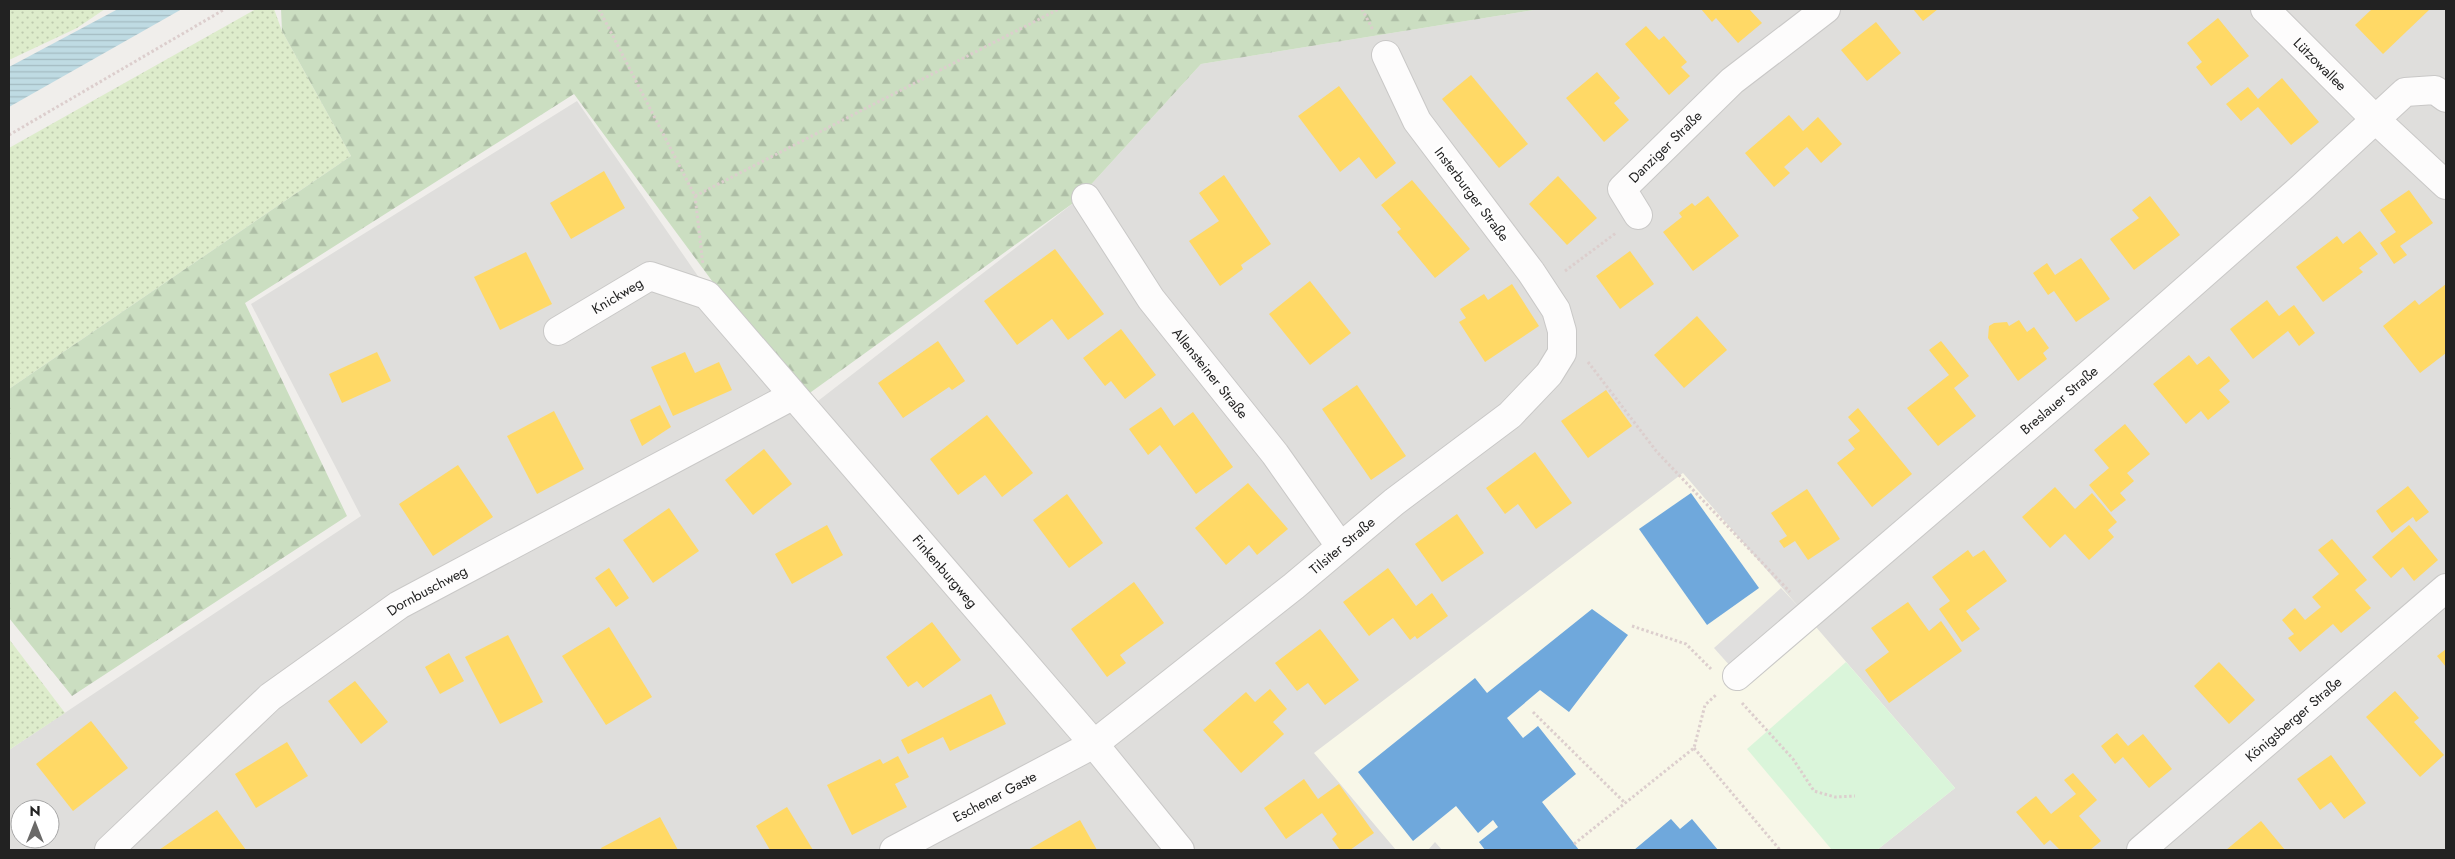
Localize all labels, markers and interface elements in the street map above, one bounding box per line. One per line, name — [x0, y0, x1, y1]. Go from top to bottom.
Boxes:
street label: Lützowallee — [2289, 33, 2351, 95]
street label: Danziger Straße — [1624, 106, 1706, 187]
street label: Insterburger Straße — [1430, 143, 1514, 245]
street label: Knickweg — [588, 273, 647, 319]
street label: Allensteiner Straße — [1168, 323, 1253, 423]
street label: Breslauer Straße — [2016, 361, 2102, 439]
street label: Tilsiter Straße — [1305, 512, 1379, 579]
street label: Finkenburgweg — [908, 530, 982, 612]
street label: Dornbuschweg — [383, 561, 471, 621]
street label: Königsberger Straße — [2241, 672, 2346, 766]
street label: Eschener Gaste — [949, 766, 1040, 827]
north arrow — [10, 799, 60, 849]
text: N — [29, 801, 41, 821]

